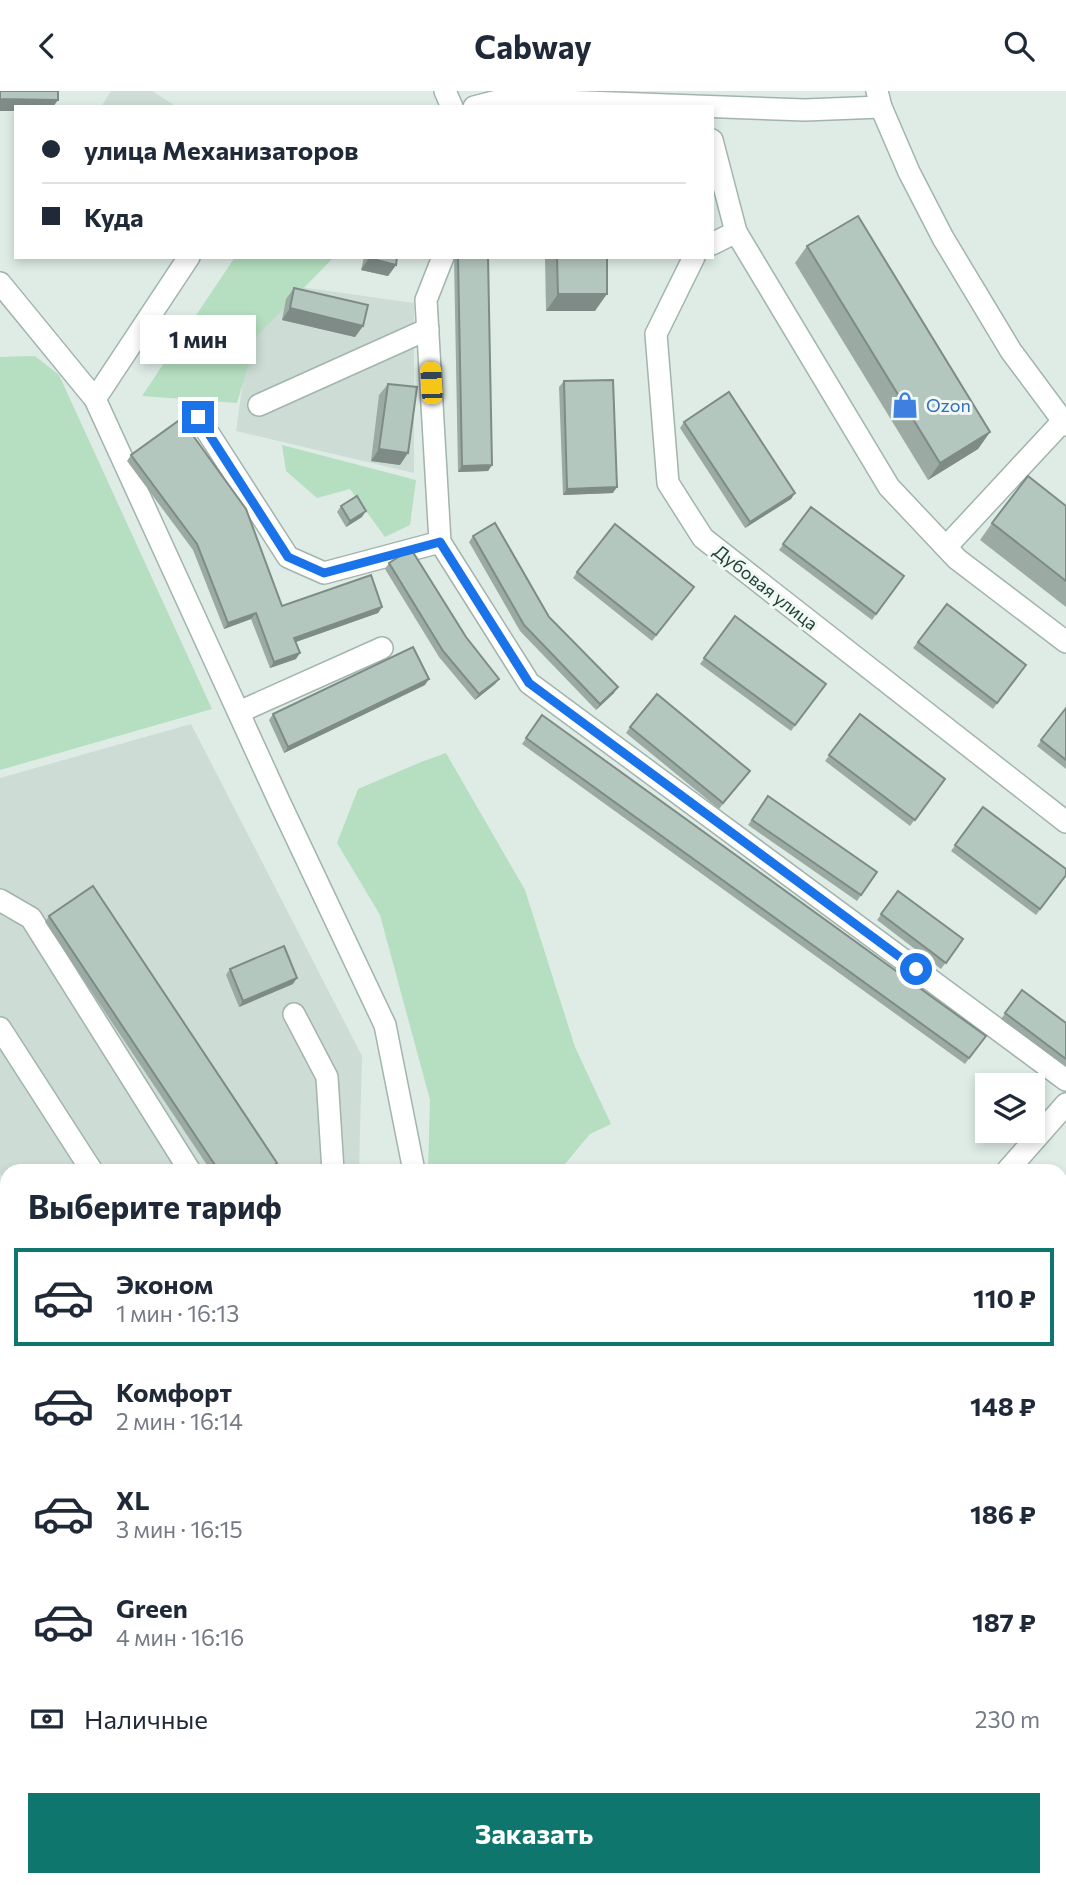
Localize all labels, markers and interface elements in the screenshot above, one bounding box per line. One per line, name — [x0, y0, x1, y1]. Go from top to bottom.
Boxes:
text: Cabway — [474, 26, 592, 66]
icon: back — [28, 27, 66, 65]
icon: search — [1000, 27, 1038, 65]
text: улица Механизаторов — [84, 134, 358, 165]
text: Куда — [84, 201, 144, 232]
callout: 1 мин — [140, 315, 256, 365]
text: 1 мин — [169, 325, 227, 353]
car — [420, 361, 443, 405]
shop icon: Ozon — [890, 390, 920, 420]
place label: Ozon — [926, 394, 971, 416]
route end — [182, 401, 214, 433]
street label: Дубовая улица — [710, 540, 822, 634]
route start — [900, 953, 932, 985]
map controls — [975, 1073, 1045, 1143]
button: layers — [975, 1073, 1045, 1143]
text: Выберите тариф — [28, 1186, 282, 1226]
icon: car — [32, 1266, 95, 1329]
text: Эконом — [116, 1268, 213, 1299]
text: 110 ₽ — [973, 1282, 1036, 1313]
text: 1 мин · 16:13 — [116, 1299, 239, 1327]
icon: car — [32, 1374, 95, 1437]
text: Комфорт — [116, 1376, 232, 1407]
text: 148 ₽ — [970, 1390, 1036, 1421]
text: 2 мин · 16:14 — [116, 1407, 243, 1435]
icon: car — [32, 1482, 95, 1545]
text: XL — [116, 1484, 150, 1515]
text: 186 ₽ — [970, 1498, 1036, 1529]
text: 3 мин · 16:15 — [116, 1515, 243, 1543]
icon: car — [32, 1590, 95, 1653]
text: Green — [116, 1592, 188, 1623]
text: 187 ₽ — [972, 1606, 1036, 1637]
text: 4 мин · 16:16 — [116, 1623, 244, 1651]
icon: cash — [28, 1700, 66, 1738]
text: Наличные — [84, 1703, 208, 1734]
text: 230 m — [975, 1705, 1040, 1733]
button: Заказать — [28, 1793, 1040, 1873]

